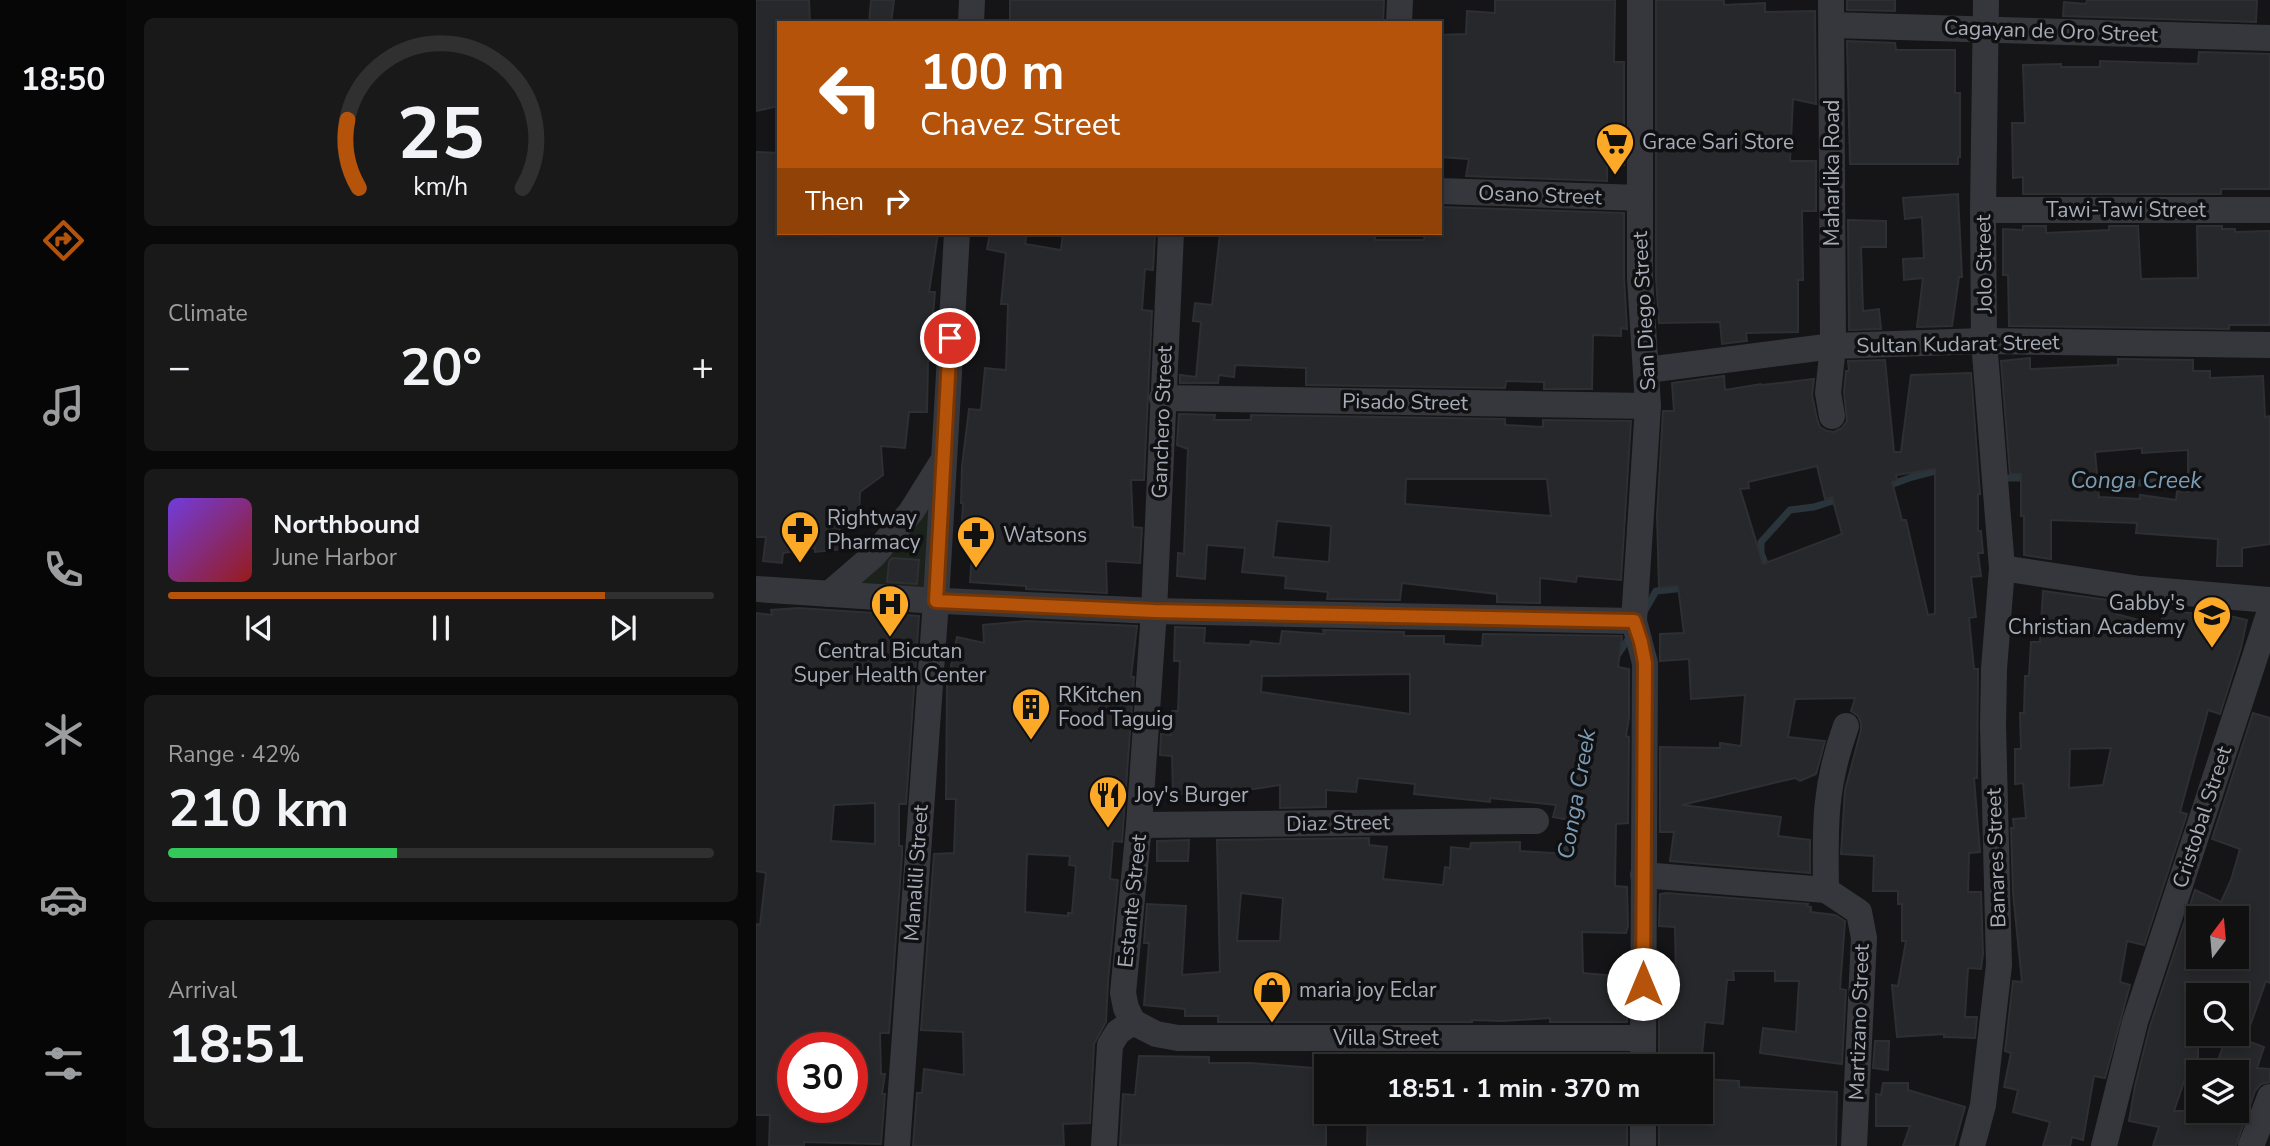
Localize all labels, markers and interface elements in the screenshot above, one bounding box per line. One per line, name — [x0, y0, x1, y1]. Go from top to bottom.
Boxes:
street label: Cagayan de Oro Street — [1944, 13, 2159, 49]
text: 100 m — [920, 39, 1064, 106]
icon: left — [805, 49, 896, 140]
text: 18:50 — [21, 58, 105, 101]
text: 25 — [397, 84, 485, 184]
street label: Maharlika Road — [1818, 100, 1846, 246]
text: Chavez Street — [920, 103, 1120, 146]
supermarket icon: Grace Sari Store — [1594, 121, 1636, 176]
place label: Grace Sari Store — [1642, 128, 1794, 156]
text: km/h — [413, 170, 469, 204]
street label: Osano Street — [1478, 179, 1603, 211]
icon: right — [878, 182, 916, 220]
text: Then — [805, 184, 864, 219]
street label: Tawi-Tawi Street — [2046, 196, 2207, 224]
street label: Jolo Street — [1969, 214, 1999, 315]
icon: directions — [39, 216, 88, 265]
street label: San Diego Street — [1626, 230, 1662, 391]
text: Climate — [168, 298, 248, 329]
pin — [920, 308, 980, 368]
icon: arrive — [931, 319, 969, 357]
street label: Sultan Kudarat Street — [1856, 328, 2060, 360]
text: 20° — [400, 332, 482, 403]
text: − — [168, 342, 191, 393]
text: + — [691, 342, 714, 393]
street label: Ganchero Street — [1145, 344, 1179, 499]
icon: music — [39, 381, 88, 430]
street label: Pisado Street — [1342, 387, 1469, 417]
water label: Conga Creek — [2070, 465, 2202, 496]
place label: Rightway Pharmacy — [827, 504, 921, 556]
text: Northbound — [273, 507, 420, 542]
pharmacy icon: Rightway Pharmacy — [779, 509, 821, 564]
pharmacy icon: Watsons — [955, 514, 997, 569]
place label: Watsons — [1003, 521, 1087, 549]
text: June Harbor — [273, 542, 397, 573]
icon: phone — [39, 545, 88, 594]
hospital icon: Central Bicutan Super Health Center — [869, 583, 911, 638]
place label: Gabby's Christian Academy — [2008, 589, 2185, 641]
school or university icon: Gabby's Christian Academy — [2191, 594, 2233, 649]
icon: previous — [240, 609, 278, 647]
icon: pause — [422, 609, 460, 647]
icon: next — [604, 609, 642, 647]
place label: Central Bicutan Super Health Center — [794, 637, 987, 689]
place label: RKitchen Food Taguig — [1058, 681, 1174, 733]
building icon: RKitchen Food Taguig — [1010, 686, 1052, 741]
icon: climate — [39, 710, 88, 759]
water label: Conga Creek — [1550, 726, 1603, 862]
text: Range · 42% — [168, 739, 300, 770]
street label: Cristobal Street — [2166, 742, 2238, 892]
text: 210 km — [168, 773, 349, 844]
restaurant icon: Joy's Burger — [1087, 774, 1129, 829]
place label: Joy's Burger — [1134, 781, 1249, 809]
street label: Banares Street — [1980, 787, 2012, 928]
street label: Manalili Street — [897, 803, 935, 942]
street label: Diaz Street — [1286, 808, 1391, 838]
street label: Estante Street — [1111, 832, 1153, 969]
icon: car — [39, 875, 88, 924]
north arrow — [2186, 906, 2249, 970]
map controls — [2186, 906, 2249, 1123]
street label: Martizano Street — [1842, 943, 1876, 1101]
position arrow — [1606, 947, 1680, 1021]
shop icon: maria joy Eclar — [1251, 969, 1293, 1024]
text: Arrival — [168, 975, 237, 1006]
place label: maria joy Eclar — [1299, 976, 1437, 1004]
button: search — [2186, 983, 2249, 1046]
text: 18:51 — [168, 1009, 306, 1080]
street label: Villa Street — [1332, 1024, 1439, 1052]
speed limit sign: 30 — [777, 1032, 868, 1123]
icon: filters — [39, 1039, 88, 1088]
button: layers — [2186, 1060, 2249, 1123]
text: 18:51 · 1 min · 370 m — [1387, 1071, 1640, 1106]

